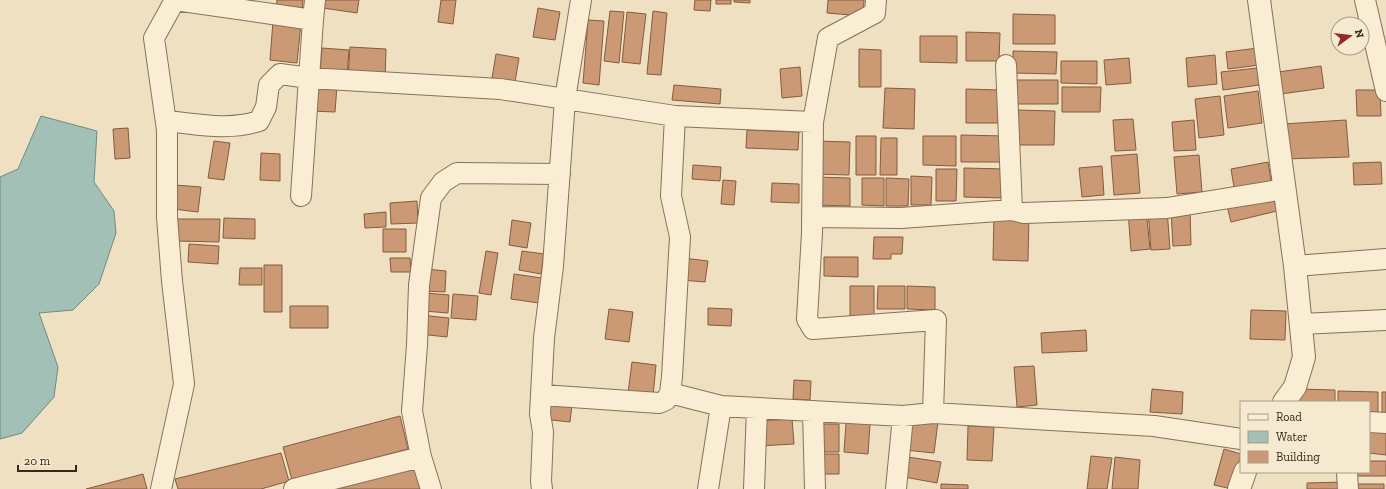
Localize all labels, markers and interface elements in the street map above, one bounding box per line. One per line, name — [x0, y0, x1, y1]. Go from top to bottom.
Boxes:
north arrow — [1330, 16, 1370, 56]
text: N — [1352, 28, 1367, 40]
legend — [1240, 401, 1370, 473]
text: Road — [1276, 410, 1302, 424]
text: Water — [1276, 430, 1308, 444]
scale bar — [18, 447, 76, 473]
text: Building — [1276, 450, 1320, 464]
text: 20 m — [24, 454, 51, 468]

